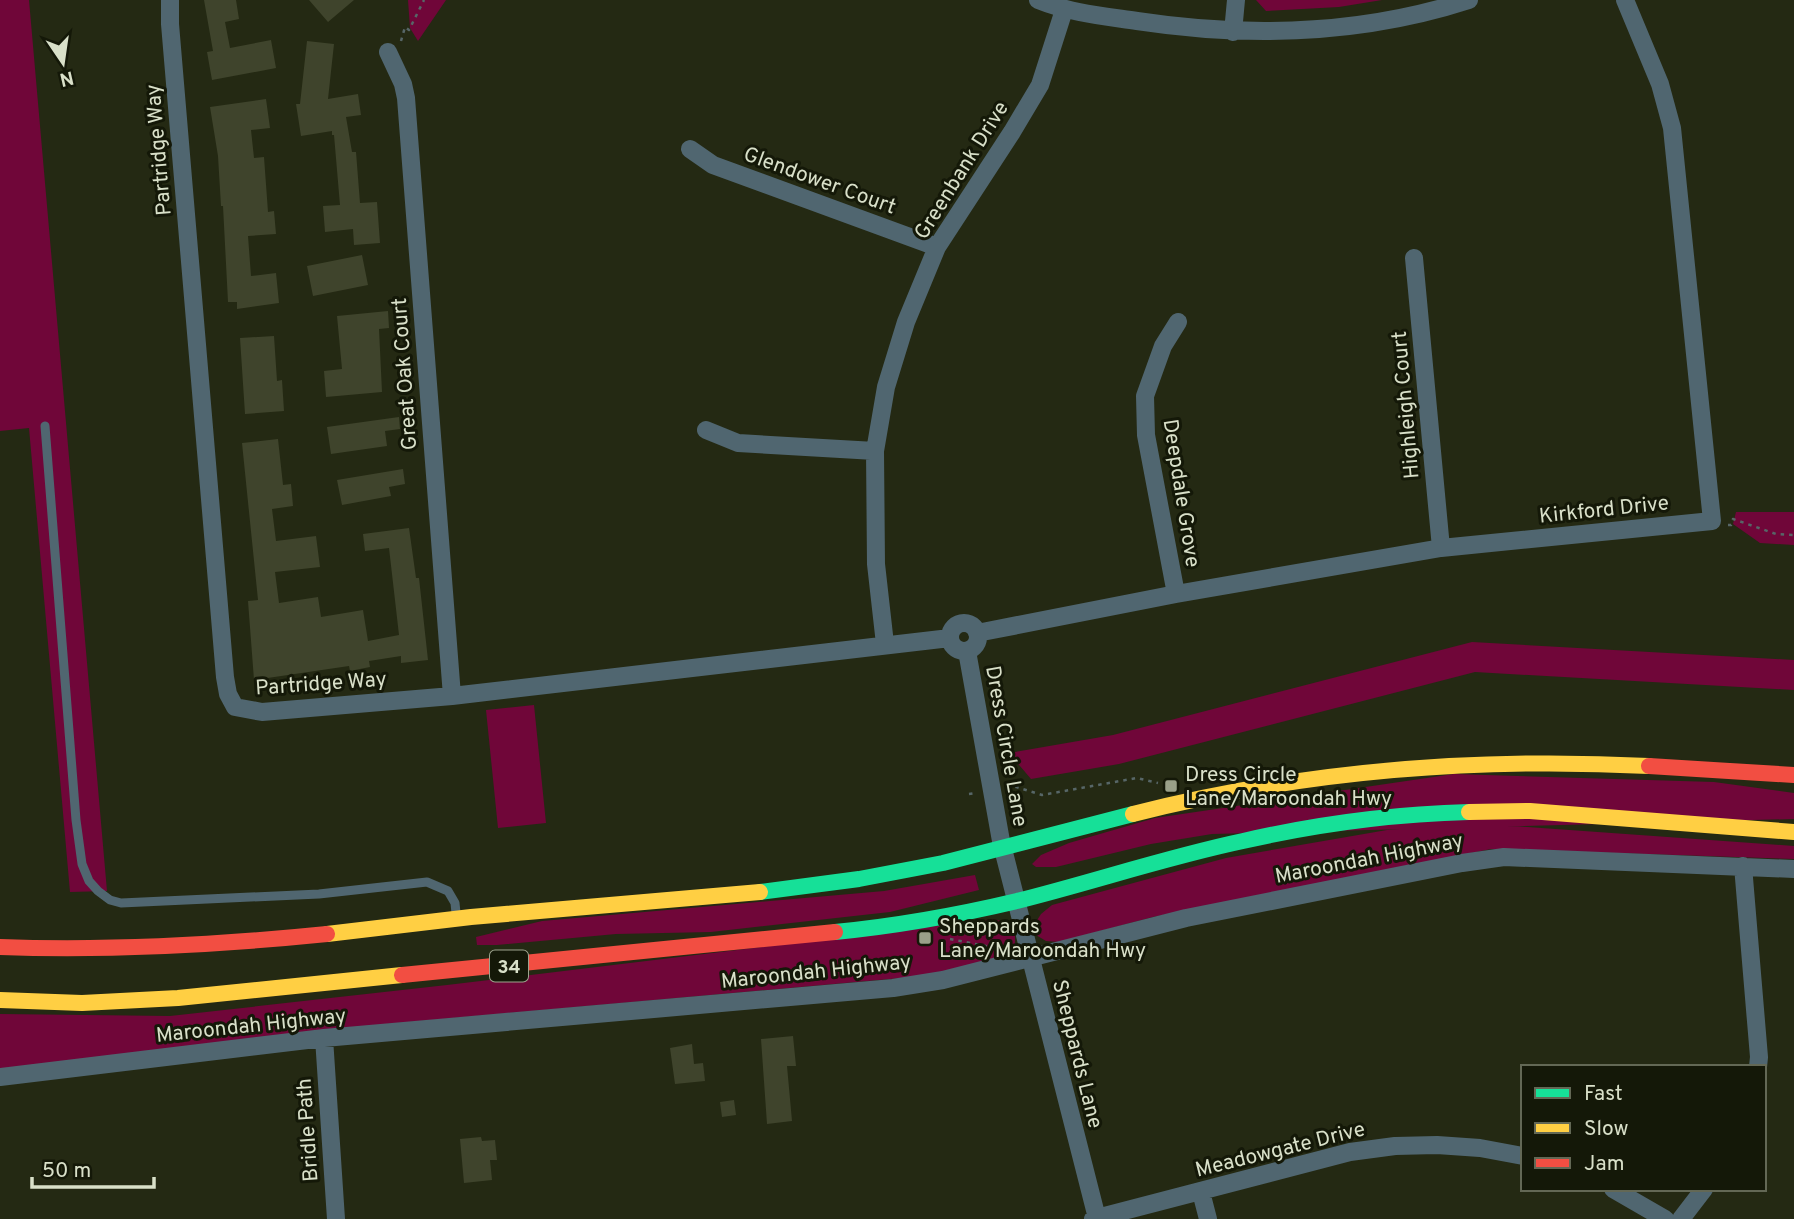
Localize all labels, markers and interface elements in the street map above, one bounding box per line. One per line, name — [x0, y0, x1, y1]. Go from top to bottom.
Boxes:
north arrow — [28, 28, 98, 98]
text: N — [57, 64, 76, 91]
street label: Partridge Way — [140, 83, 179, 217]
street label: Greenbank Drive — [909, 97, 1016, 245]
street label: Glendower Court — [740, 141, 899, 221]
street label: Great Oak Court — [387, 297, 424, 451]
street label: Highleigh Court — [1387, 330, 1426, 480]
street label: Deepdale Grove — [1155, 417, 1206, 569]
street label: Kirkford Drive — [1538, 490, 1670, 531]
street label: Dress Circle Lane — [978, 664, 1033, 829]
street label: Partridge Way — [254, 666, 388, 703]
place label: Dress Circle Lane/Maroondah Hwy — [1185, 762, 1392, 813]
marker: Dress Circle Lane/Maroondah Hwy — [1163, 778, 1179, 794]
street label: Maroondah Highway — [1273, 828, 1466, 891]
place label: Sheppards Lane/Maroondah Hwy — [939, 914, 1146, 965]
marker: Sheppards Lane/Maroondah Hwy — [917, 930, 933, 946]
street label: Maroondah Highway — [720, 949, 913, 996]
road number: 34 — [490, 950, 528, 982]
street label: Sheppards Lane — [1045, 977, 1108, 1131]
street label: Maroondah Highway — [155, 1003, 348, 1050]
legend — [1521, 1065, 1766, 1191]
street label: Bridle Path — [291, 1077, 326, 1183]
text: Fast — [1584, 1081, 1623, 1108]
street label: Meadowgate Drive — [1193, 1116, 1368, 1185]
text: Slow — [1584, 1116, 1629, 1143]
scale bar — [32, 1146, 154, 1190]
text: Jam — [1584, 1151, 1625, 1178]
text: 50 m — [42, 1158, 91, 1185]

